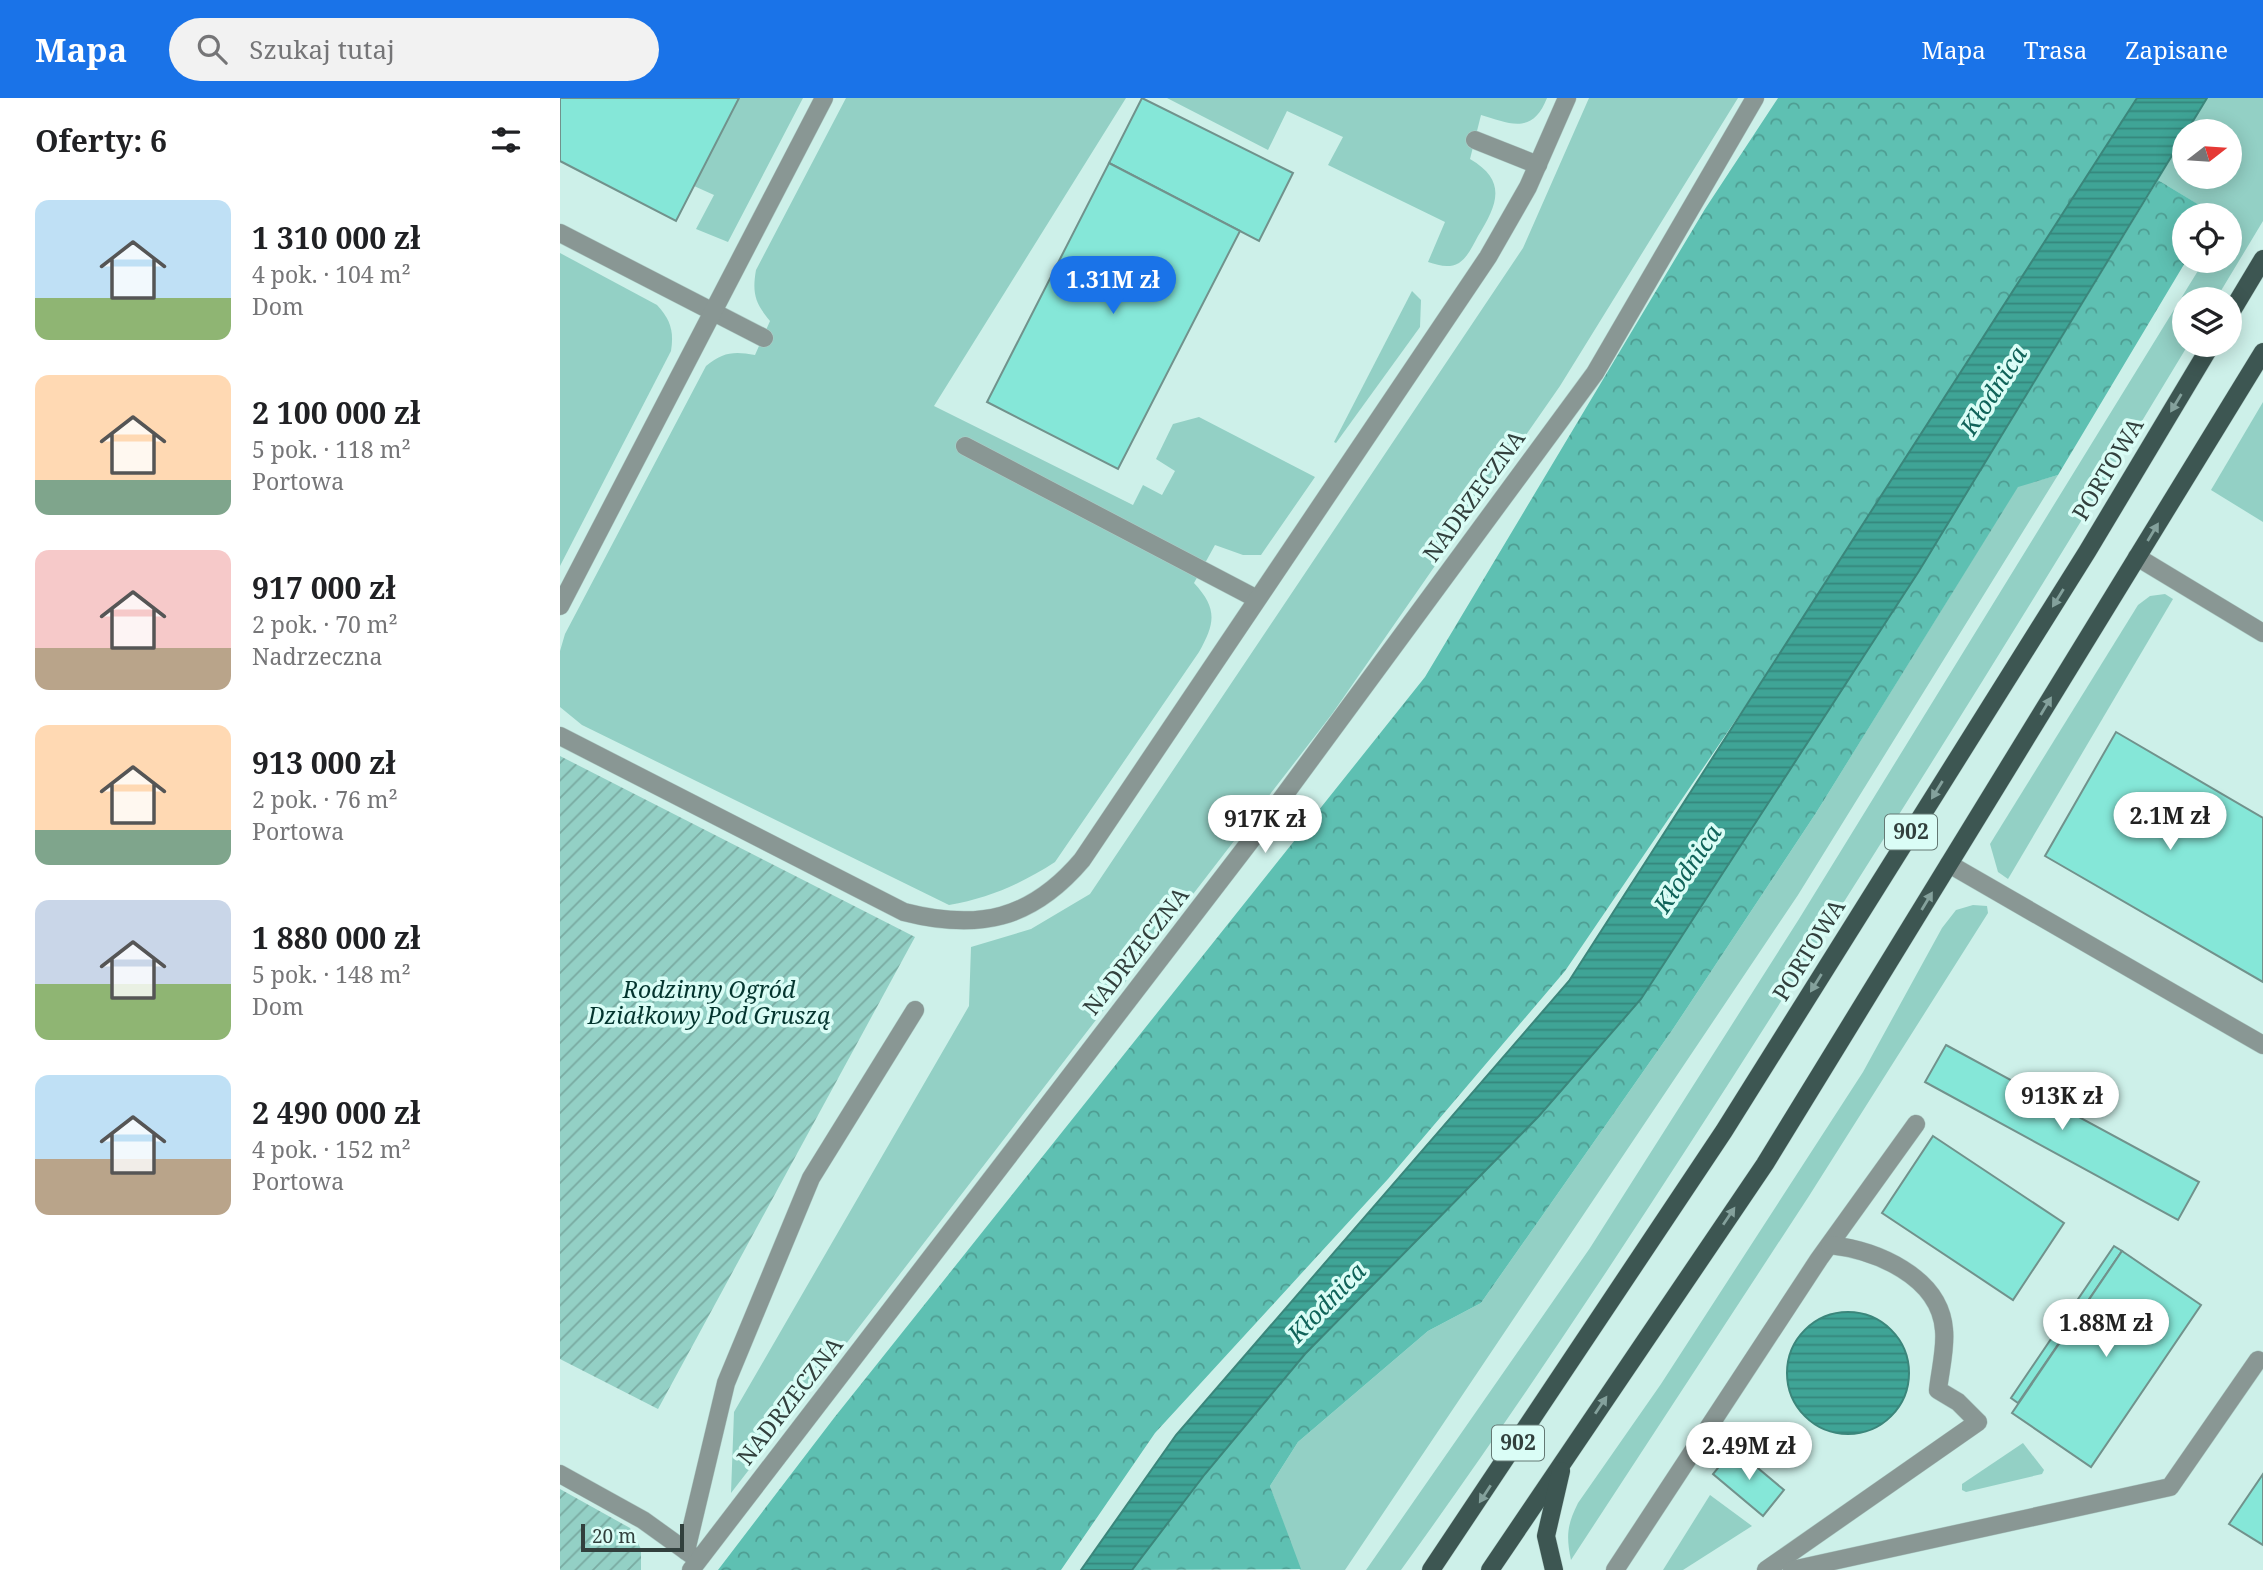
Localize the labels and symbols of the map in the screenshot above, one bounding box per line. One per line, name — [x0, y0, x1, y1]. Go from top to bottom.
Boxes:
north arrow — [2172, 119, 2242, 189]
pin: 1.31M zł — [1041, 256, 1185, 316]
water label: Kłodnica — [1951, 339, 2034, 442]
one-way arrow — [2170, 394, 2182, 413]
street label: PORTOWA — [2064, 410, 2151, 526]
street label: NADRZECZNA — [1415, 423, 1532, 568]
one-way arrow — [2146, 522, 2159, 541]
one-way arrow — [2052, 588, 2065, 607]
one-way arrow — [2039, 697, 2052, 716]
one-way arrow — [1931, 781, 1944, 800]
pin: 2.1M zł — [2105, 792, 2235, 852]
pin: 917K zł — [1200, 796, 1330, 855]
road number: 902 — [1885, 814, 1937, 850]
water label: Kłodnica — [1645, 818, 1728, 919]
street label: NADRZECZNA — [1075, 879, 1196, 1021]
one-way arrow — [1921, 891, 1934, 910]
street label: PORTOWA — [1764, 892, 1852, 1007]
park label: Rodzinny Ogród Działkowy Pod Gruszą — [587, 973, 831, 1031]
one-way arrow — [1810, 974, 1823, 993]
pin: 913K zł — [1997, 1072, 2127, 1132]
one-way arrow — [1722, 1207, 1735, 1226]
water label: Kłodnica — [1279, 1255, 1372, 1350]
pin: 1.88M zł — [2034, 1300, 2178, 1359]
street label: NADRZECZNA — [729, 1329, 850, 1471]
one-way arrow — [1594, 1396, 1608, 1414]
pin: 2.49M zł — [1677, 1422, 1821, 1482]
road number: 902 — [1492, 1426, 1544, 1460]
one-way arrow — [1478, 1484, 1491, 1503]
scale bar — [581, 1521, 684, 1553]

